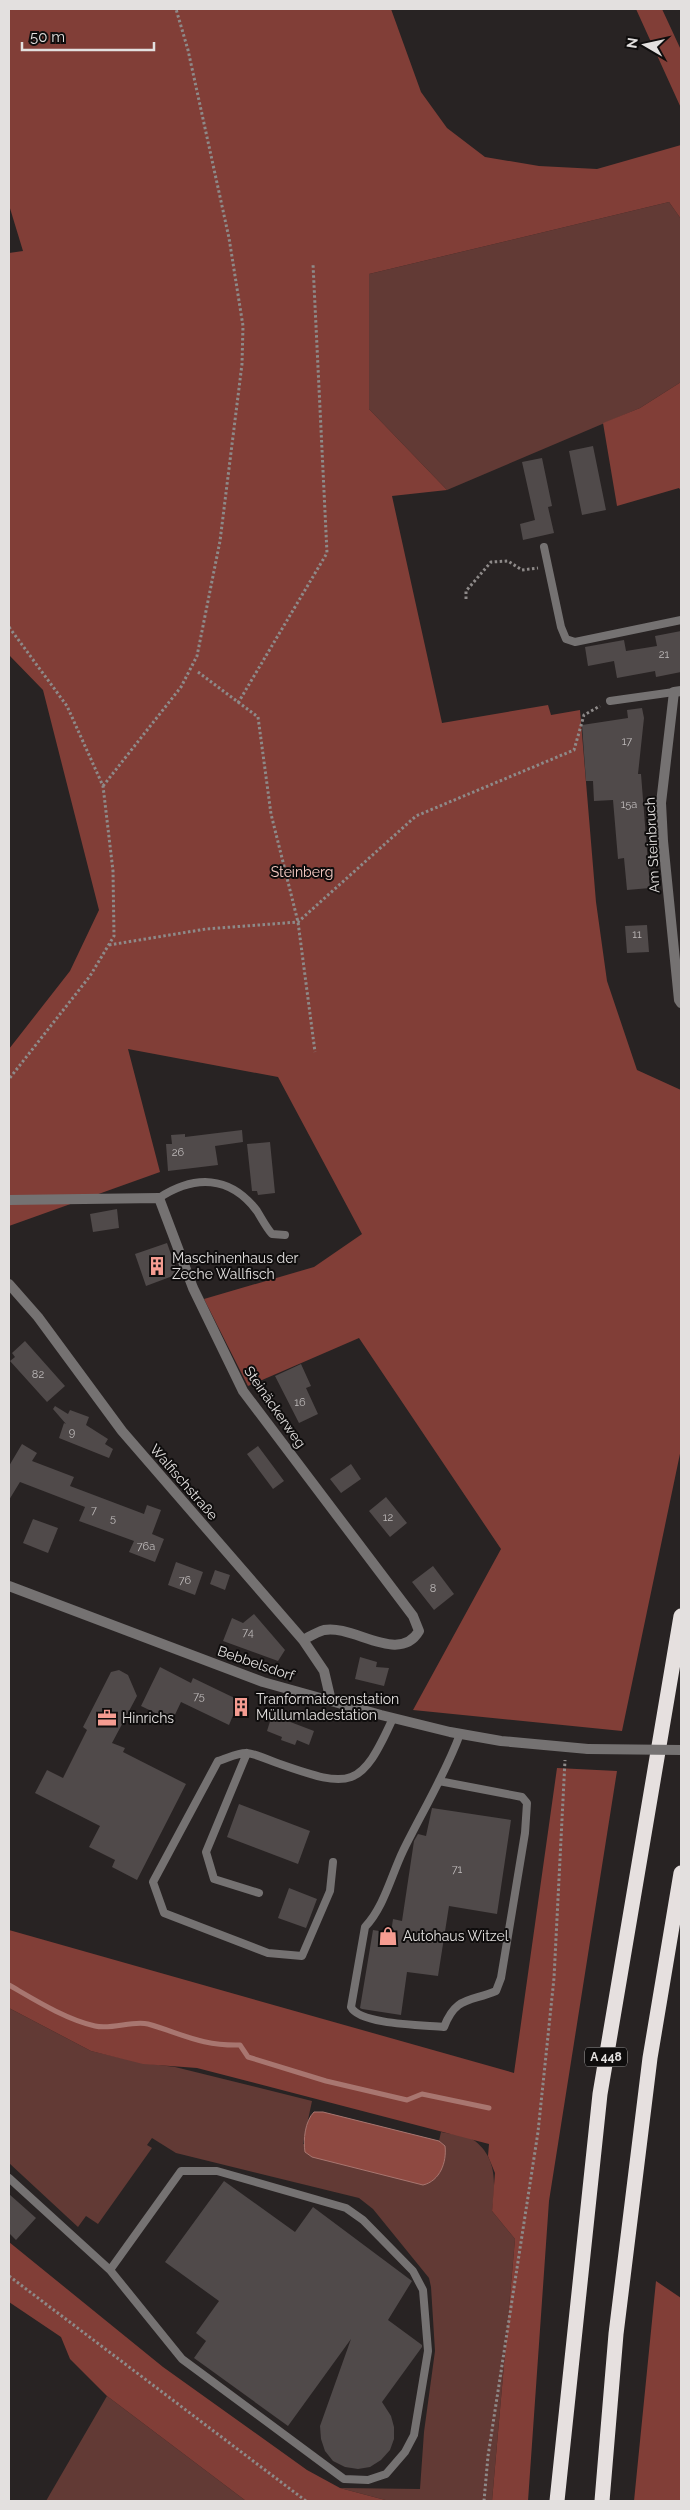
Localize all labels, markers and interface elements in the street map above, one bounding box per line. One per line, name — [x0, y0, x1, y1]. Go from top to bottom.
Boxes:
scale bar — [22, 20, 155, 52]
north arrow — [620, 20, 670, 70]
text: 50 m — [30, 28, 65, 46]
text: N — [623, 36, 641, 49]
house number: 21 — [659, 648, 670, 661]
house number: 17 — [622, 735, 632, 748]
street label: Am Steinbruch — [641, 797, 663, 893]
house number: 15a — [621, 798, 637, 811]
park label: Steinberg — [271, 864, 333, 880]
house number: 11 — [632, 928, 642, 941]
house number: 26 — [172, 1146, 185, 1159]
place label: Maschinenhaus der Zeche Wallfisch — [172, 1250, 298, 1282]
building icon: Maschinenhaus der Zeche Wallfisch — [146, 1255, 168, 1277]
street label: Steinäckerweg — [241, 1363, 309, 1451]
house number: 82 — [32, 1368, 44, 1381]
house number: 16 — [294, 1396, 306, 1409]
house number: 9 — [69, 1426, 75, 1439]
street label: Walfischstraße — [147, 1441, 221, 1523]
house number: 7 — [91, 1504, 97, 1517]
house number: 12 — [383, 1511, 393, 1524]
house number: 5 — [110, 1512, 116, 1525]
house number: 76a — [137, 1540, 155, 1553]
house number: 76 — [179, 1574, 192, 1587]
house number: 8 — [430, 1582, 436, 1595]
house number: 74 — [242, 1626, 254, 1639]
street label: Bebbelsdorf — [215, 1642, 298, 1684]
house number: 75 — [193, 1690, 205, 1703]
place label: Tranformatorenstation Müllumladestation — [256, 1691, 399, 1723]
building icon: Tranformatorenstation Müllumladestation — [230, 1696, 252, 1718]
office icon: Hinrichs — [96, 1707, 118, 1729]
place label: Hinrichs — [122, 1710, 174, 1726]
house number: 71 — [452, 1863, 463, 1876]
shop icon: Autohaus Witzel — [377, 1925, 399, 1947]
place label: Autohaus Witzel — [403, 1928, 509, 1944]
road number: A 448 — [585, 2048, 627, 2066]

